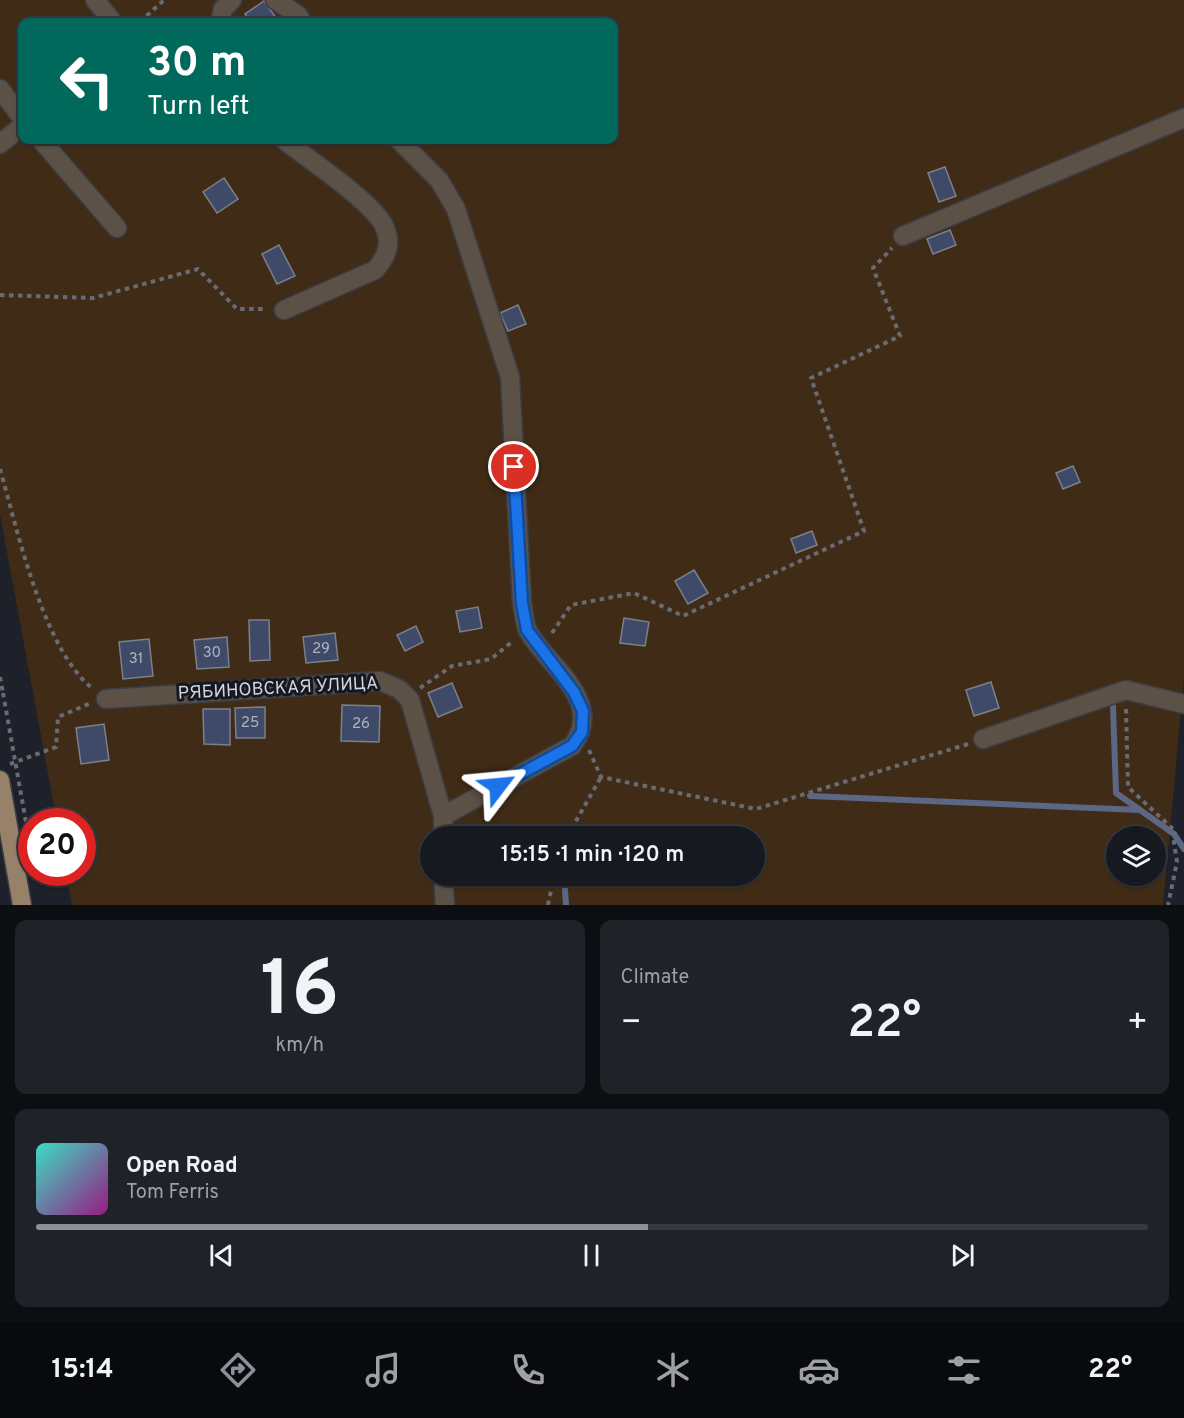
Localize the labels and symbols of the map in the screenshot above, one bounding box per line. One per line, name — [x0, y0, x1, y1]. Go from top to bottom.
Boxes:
pin — [488, 441, 539, 492]
house number: 29 — [312, 640, 330, 659]
house number: 30 — [203, 644, 221, 663]
house number: 31 — [129, 650, 143, 669]
street label: РЯБИНОВСКАЯ УЛИЦА — [177, 672, 379, 706]
house number: 25 — [241, 714, 259, 733]
house number: 26 — [352, 715, 370, 734]
position arrow — [466, 754, 530, 818]
speed limit sign: 20 — [18, 808, 96, 886]

